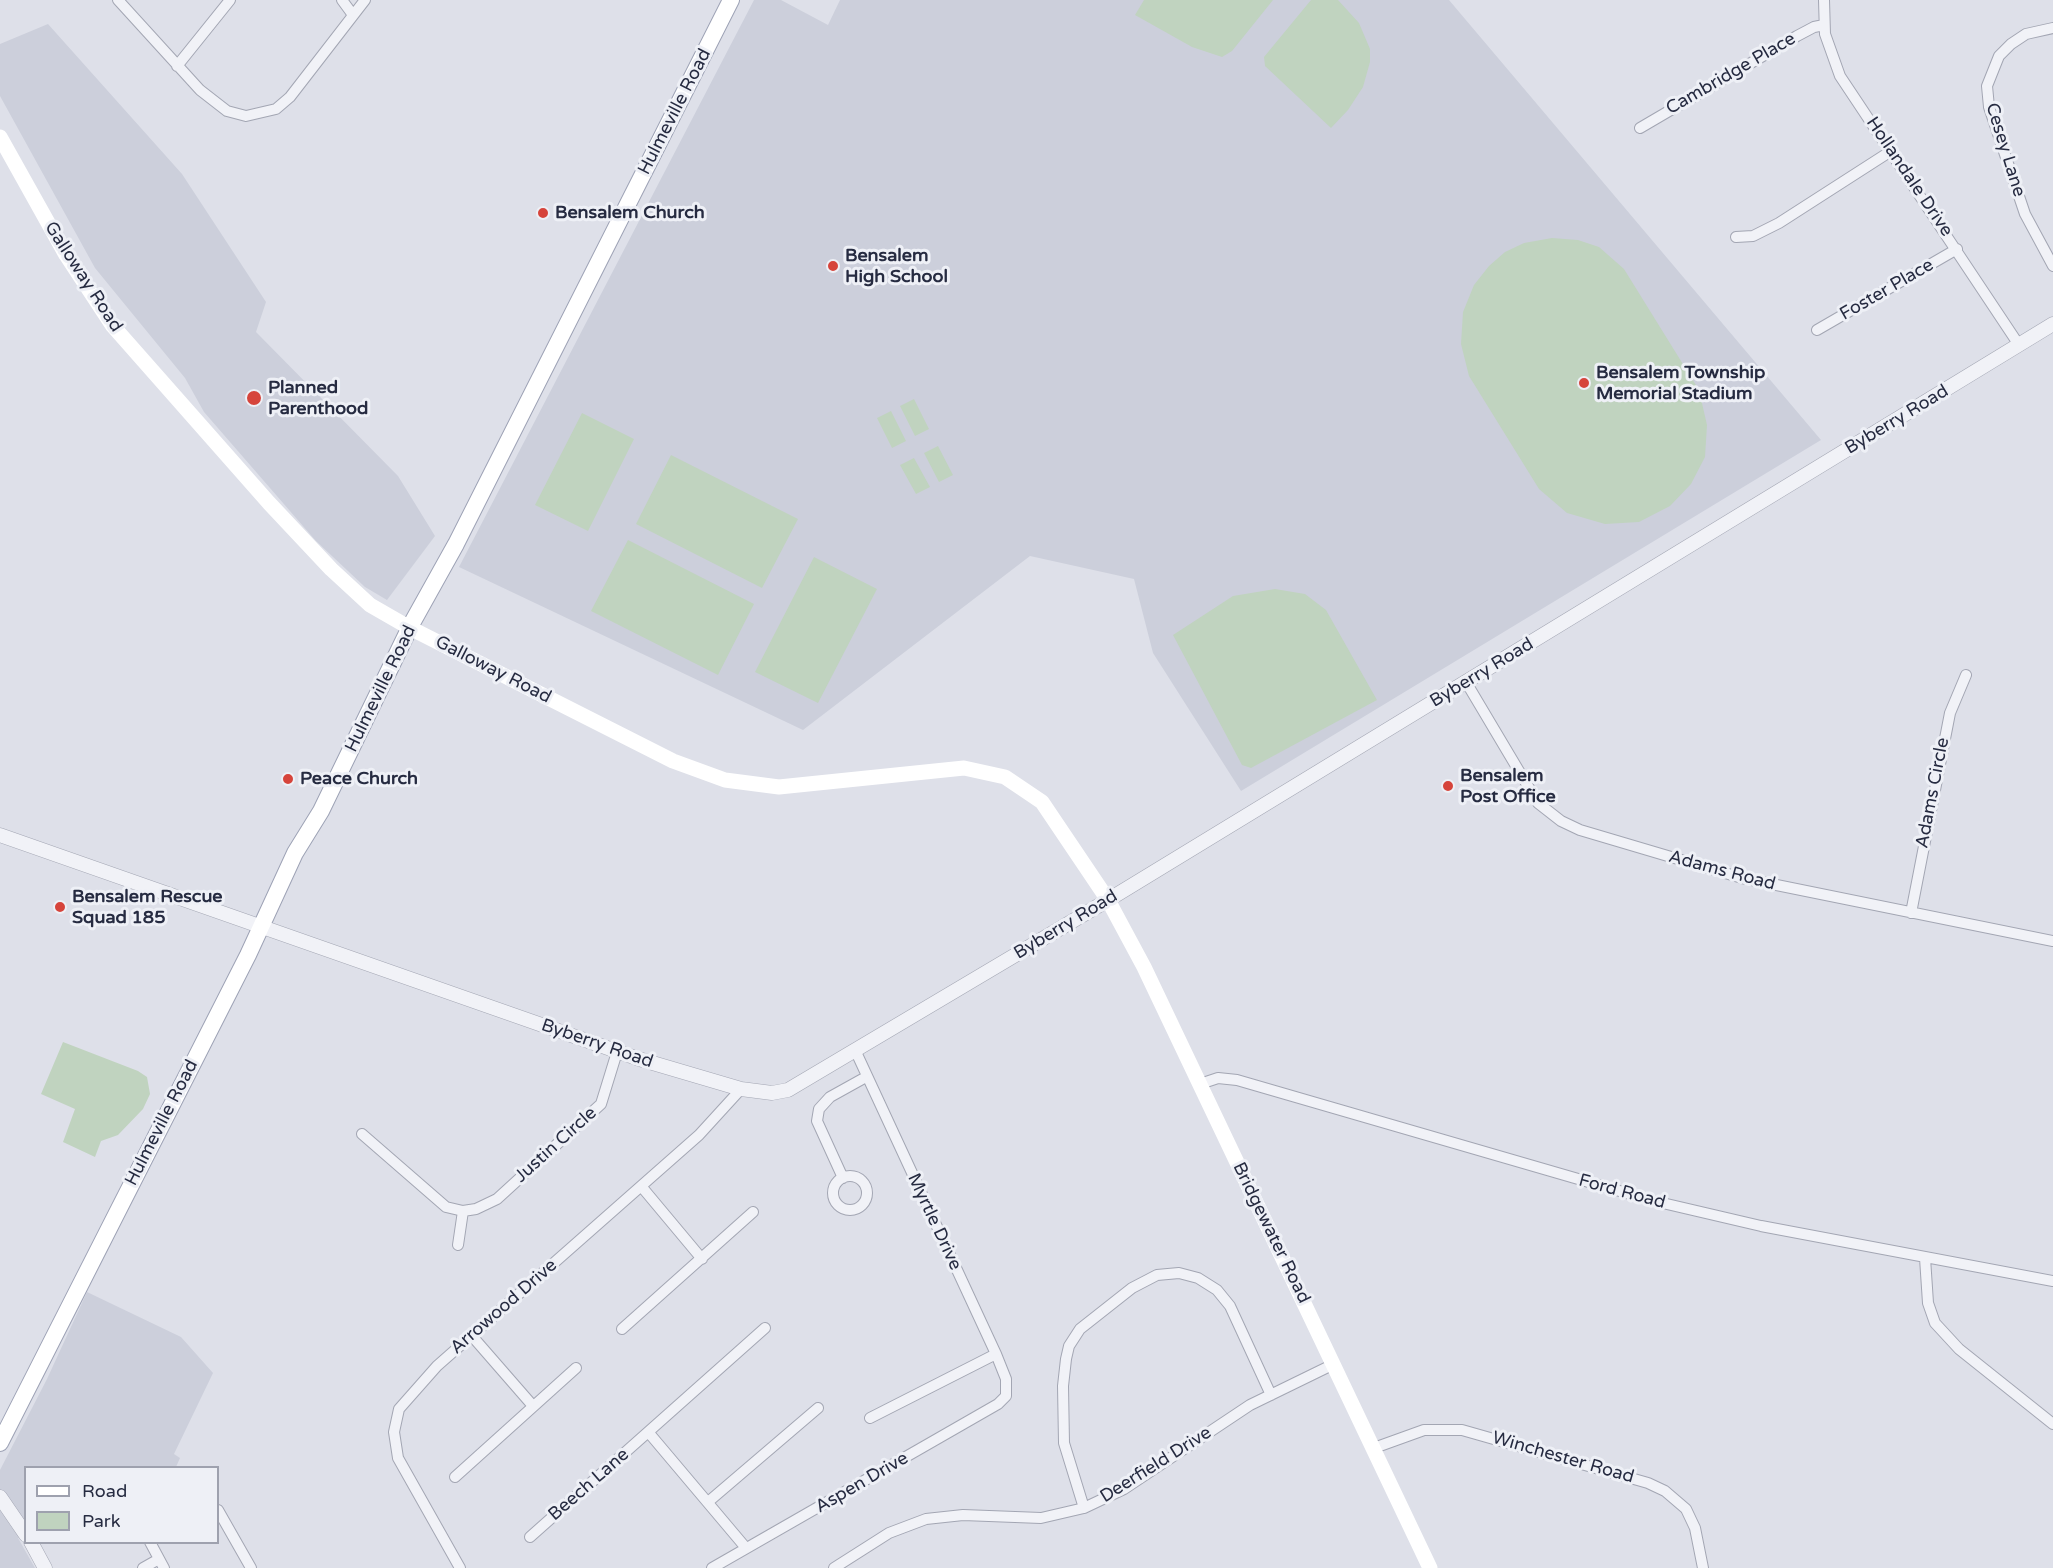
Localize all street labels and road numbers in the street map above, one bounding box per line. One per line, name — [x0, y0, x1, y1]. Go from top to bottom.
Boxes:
street label: Cambridge Place — [1662, 28, 1800, 120]
street label: Hulmeville Road — [634, 45, 716, 179]
street label: Cesey Lane — [1980, 100, 2030, 200]
street label: Hollandale Drive — [1861, 113, 1957, 241]
street label: Galloway Road — [39, 218, 127, 336]
street label: Foster Place — [1836, 255, 1938, 325]
street label: Byberry Road — [1841, 381, 1953, 459]
street label: Hulmeville Road — [341, 622, 421, 756]
street label: Galloway Road — [431, 632, 555, 708]
street label: Byberry Road — [1426, 634, 1538, 712]
street label: Adams Circle — [1912, 736, 1954, 850]
street label: Adams Road — [1666, 846, 1778, 896]
street label: Byberry Road — [1010, 886, 1122, 964]
street label: Byberry Road — [538, 1015, 656, 1073]
street label: Hulmeville Road — [121, 1056, 203, 1190]
street label: Justin Circle — [511, 1103, 601, 1187]
street label: Bridgewater Road — [1227, 1159, 1315, 1307]
street label: Myrtle Drive — [902, 1170, 966, 1274]
street label: Ford Road — [1576, 1170, 1668, 1214]
street label: Arrowood Drive — [446, 1255, 562, 1359]
street label: Deerfield Drive — [1096, 1422, 1216, 1508]
street label: Winchester Road — [1490, 1427, 1636, 1489]
street label: Beech Lane — [544, 1444, 634, 1526]
street label: Aspen Drive — [812, 1448, 912, 1518]

